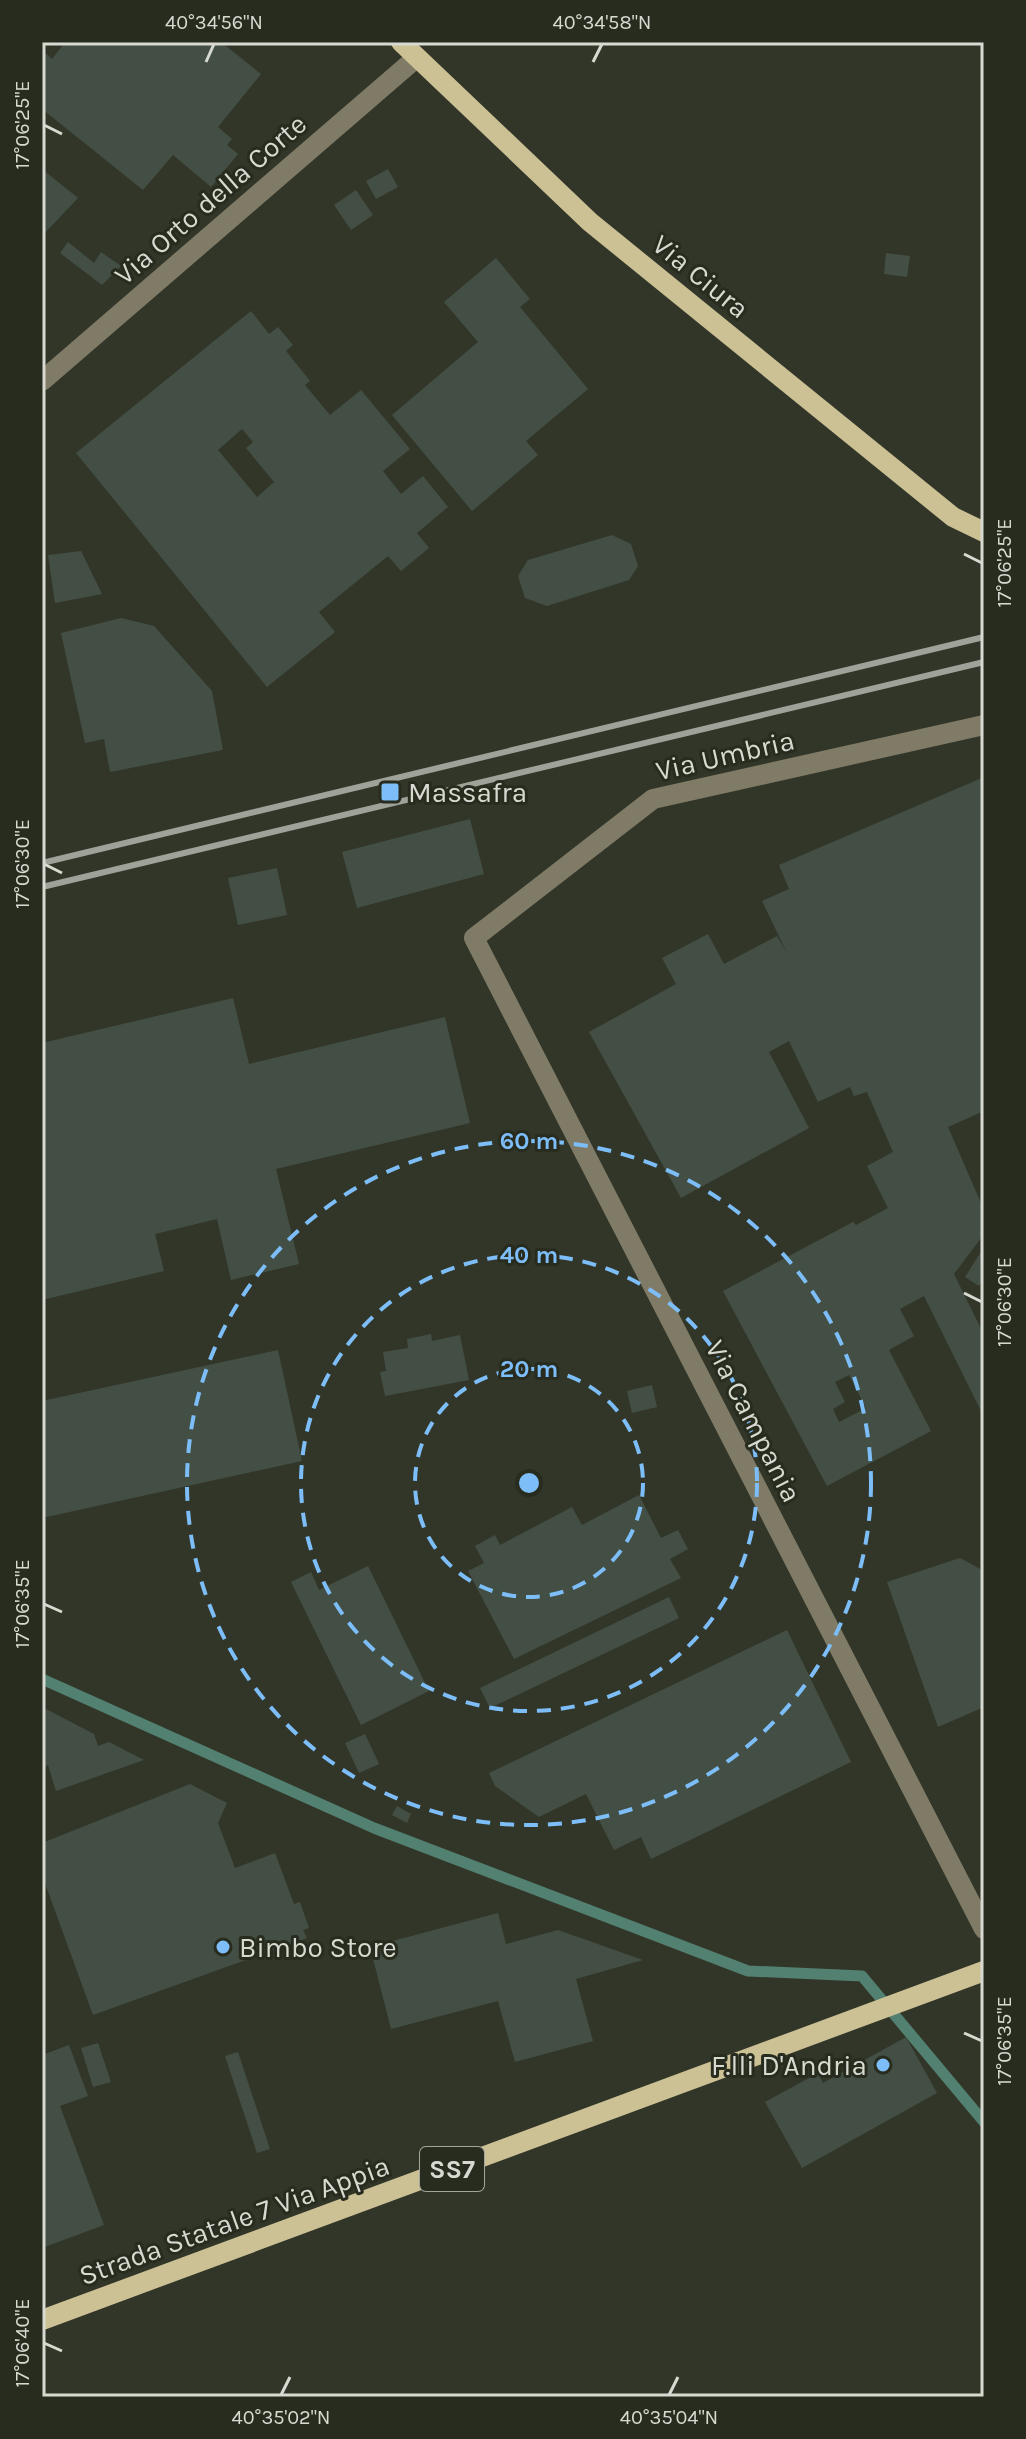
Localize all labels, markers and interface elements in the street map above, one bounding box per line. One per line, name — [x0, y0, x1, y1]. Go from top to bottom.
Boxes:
text: 40°34'56"N — [165, 11, 263, 34]
text: 40°34'58"N — [553, 11, 651, 34]
text: 17°06'25"E — [11, 80, 34, 170]
street label: Via Orto della Corte — [108, 107, 313, 292]
street label: Via Ciura — [646, 228, 755, 325]
text: 17°06'25"E — [993, 518, 1016, 608]
street label: Via Umbria — [653, 724, 798, 787]
place label: Massafra — [408, 776, 527, 809]
marker: Massafra — [379, 781, 401, 803]
text: 17°06'30"E — [11, 819, 34, 909]
text: 60 m — [500, 1127, 558, 1155]
text: 40 m — [500, 1241, 558, 1269]
text: 17°06'30"E — [993, 1257, 1016, 1347]
street label: Via Campania — [699, 1335, 809, 1508]
text: 20 m — [500, 1355, 558, 1383]
centre of rings — [515, 1469, 543, 1497]
text: 17°06'35"E — [11, 1559, 34, 1649]
place label: Bimbo Store — [239, 1931, 397, 1964]
marker: Bimbo Store — [214, 1938, 232, 1956]
text: 17°06'35"E — [993, 1996, 1016, 2086]
place label: F.lli D'Andria — [711, 2049, 867, 2082]
marker: F.lli D'Andria — [874, 2056, 892, 2074]
road number: SS7 — [420, 2147, 484, 2191]
street label: Strada Statale 7 Via Appia — [74, 2149, 394, 2292]
text: 17°06'40"E — [11, 2298, 34, 2388]
text: 40°35'02"N — [232, 2406, 330, 2429]
text: 40°35'04"N — [620, 2406, 718, 2429]

